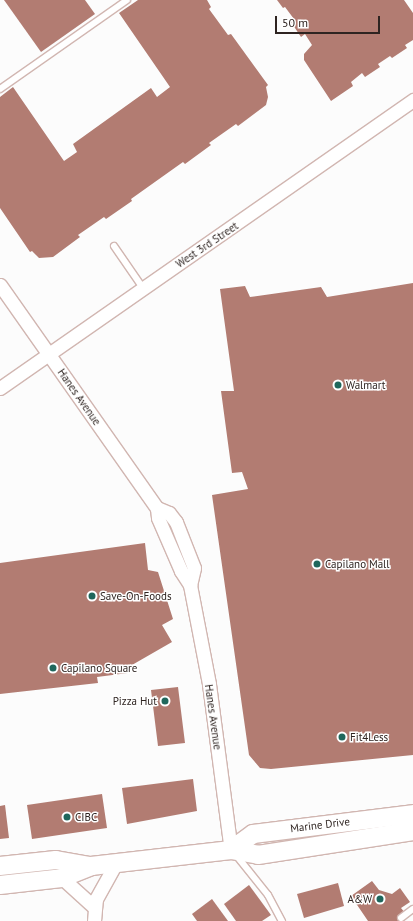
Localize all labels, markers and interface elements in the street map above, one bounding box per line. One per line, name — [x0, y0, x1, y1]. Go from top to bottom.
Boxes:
scale bar — [277, 8, 382, 34]
text: 50 m — [282, 15, 308, 30]
street label: West 3rd Street — [173, 219, 241, 271]
street label: Hanes Avenue — [55, 366, 103, 428]
place label: Walmart — [346, 378, 386, 392]
marker: Walmart — [333, 380, 343, 390]
place label: Capilano Mall — [325, 557, 390, 571]
marker: Capilano Mall — [312, 559, 322, 569]
place label: Save-On-Foods — [100, 589, 172, 603]
marker: Save-On-Foods — [87, 591, 97, 601]
place label: Capilano Square — [61, 661, 137, 675]
marker: Capilano Square — [48, 663, 58, 673]
street label: Hanes Avenue — [202, 683, 224, 751]
place label: Pizza Hut — [113, 694, 157, 708]
marker: Pizza Hut — [160, 696, 170, 706]
place label: Fit4Less — [350, 730, 388, 744]
marker: Fit4Less — [337, 732, 347, 742]
place label: CIBC — [75, 810, 97, 824]
marker: CIBC — [62, 812, 72, 822]
street label: Marine Drive — [289, 815, 351, 835]
place label: A&W — [348, 892, 372, 906]
marker: A&W — [375, 894, 385, 904]

